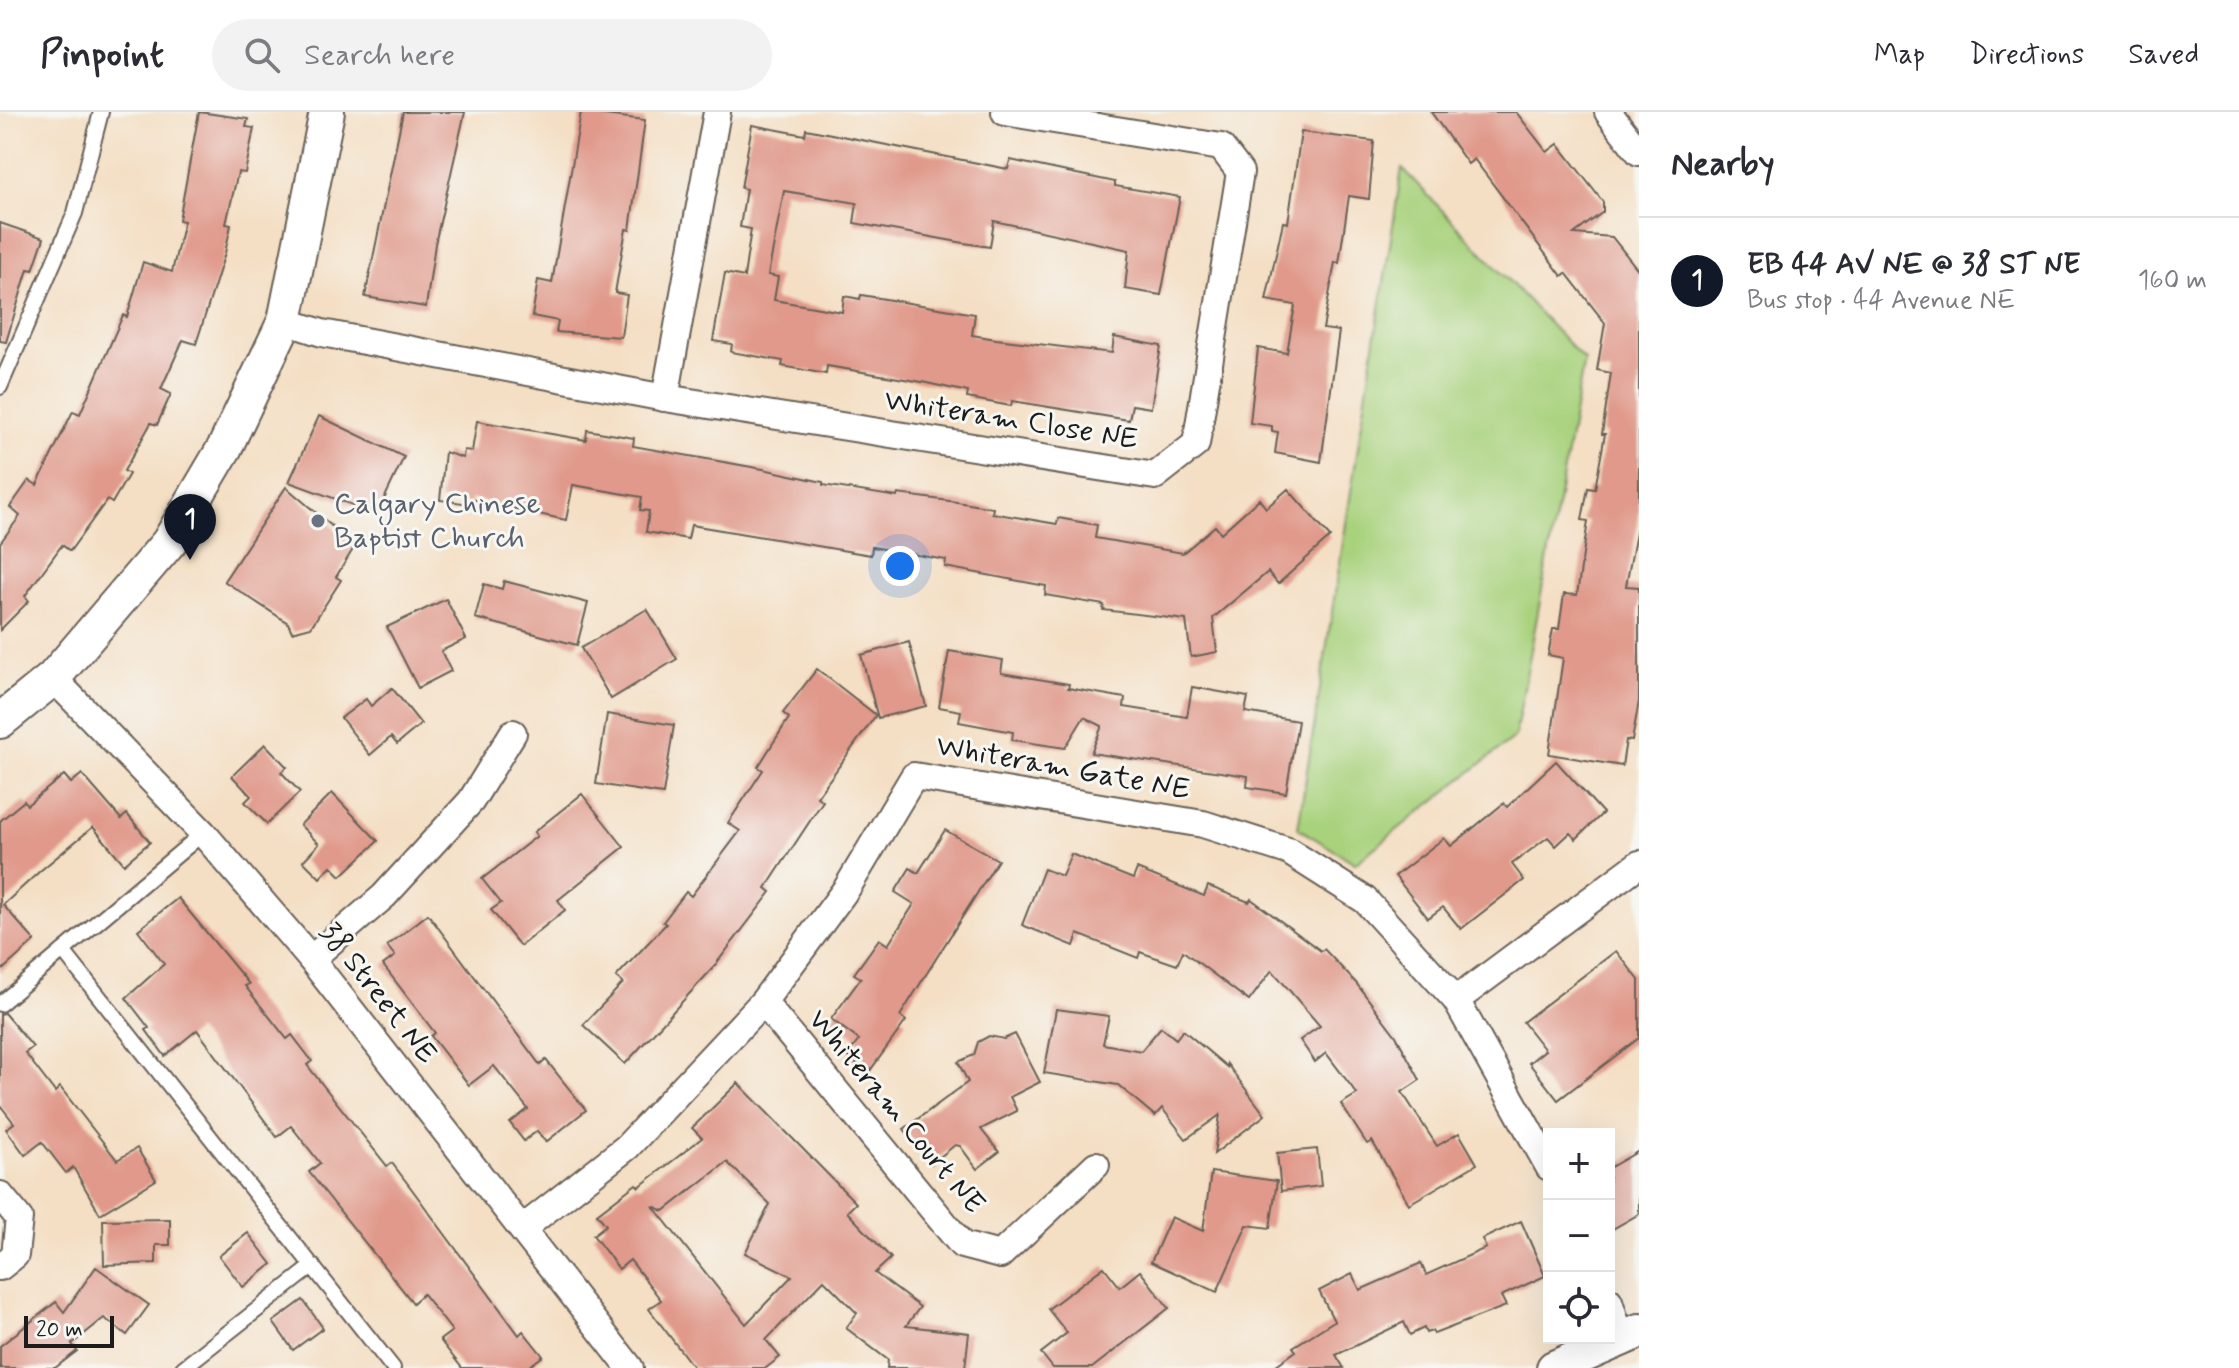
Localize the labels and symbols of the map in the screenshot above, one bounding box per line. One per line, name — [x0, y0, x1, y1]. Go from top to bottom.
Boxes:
street label: Whiteram Close NE — [882, 381, 1140, 459]
place label: Calgary Chinese Baptist Church — [334, 485, 541, 558]
pin: 1 — [164, 494, 216, 560]
marker: Calgary Chinese Baptist Church — [309, 512, 327, 530]
your location — [880, 546, 920, 586]
street label: Whiteram Gate NE — [933, 726, 1193, 810]
street label: 38 Street NE — [310, 914, 446, 1072]
street label: Whiteram Court NE — [799, 1001, 993, 1223]
scale bar — [24, 1312, 114, 1348]

